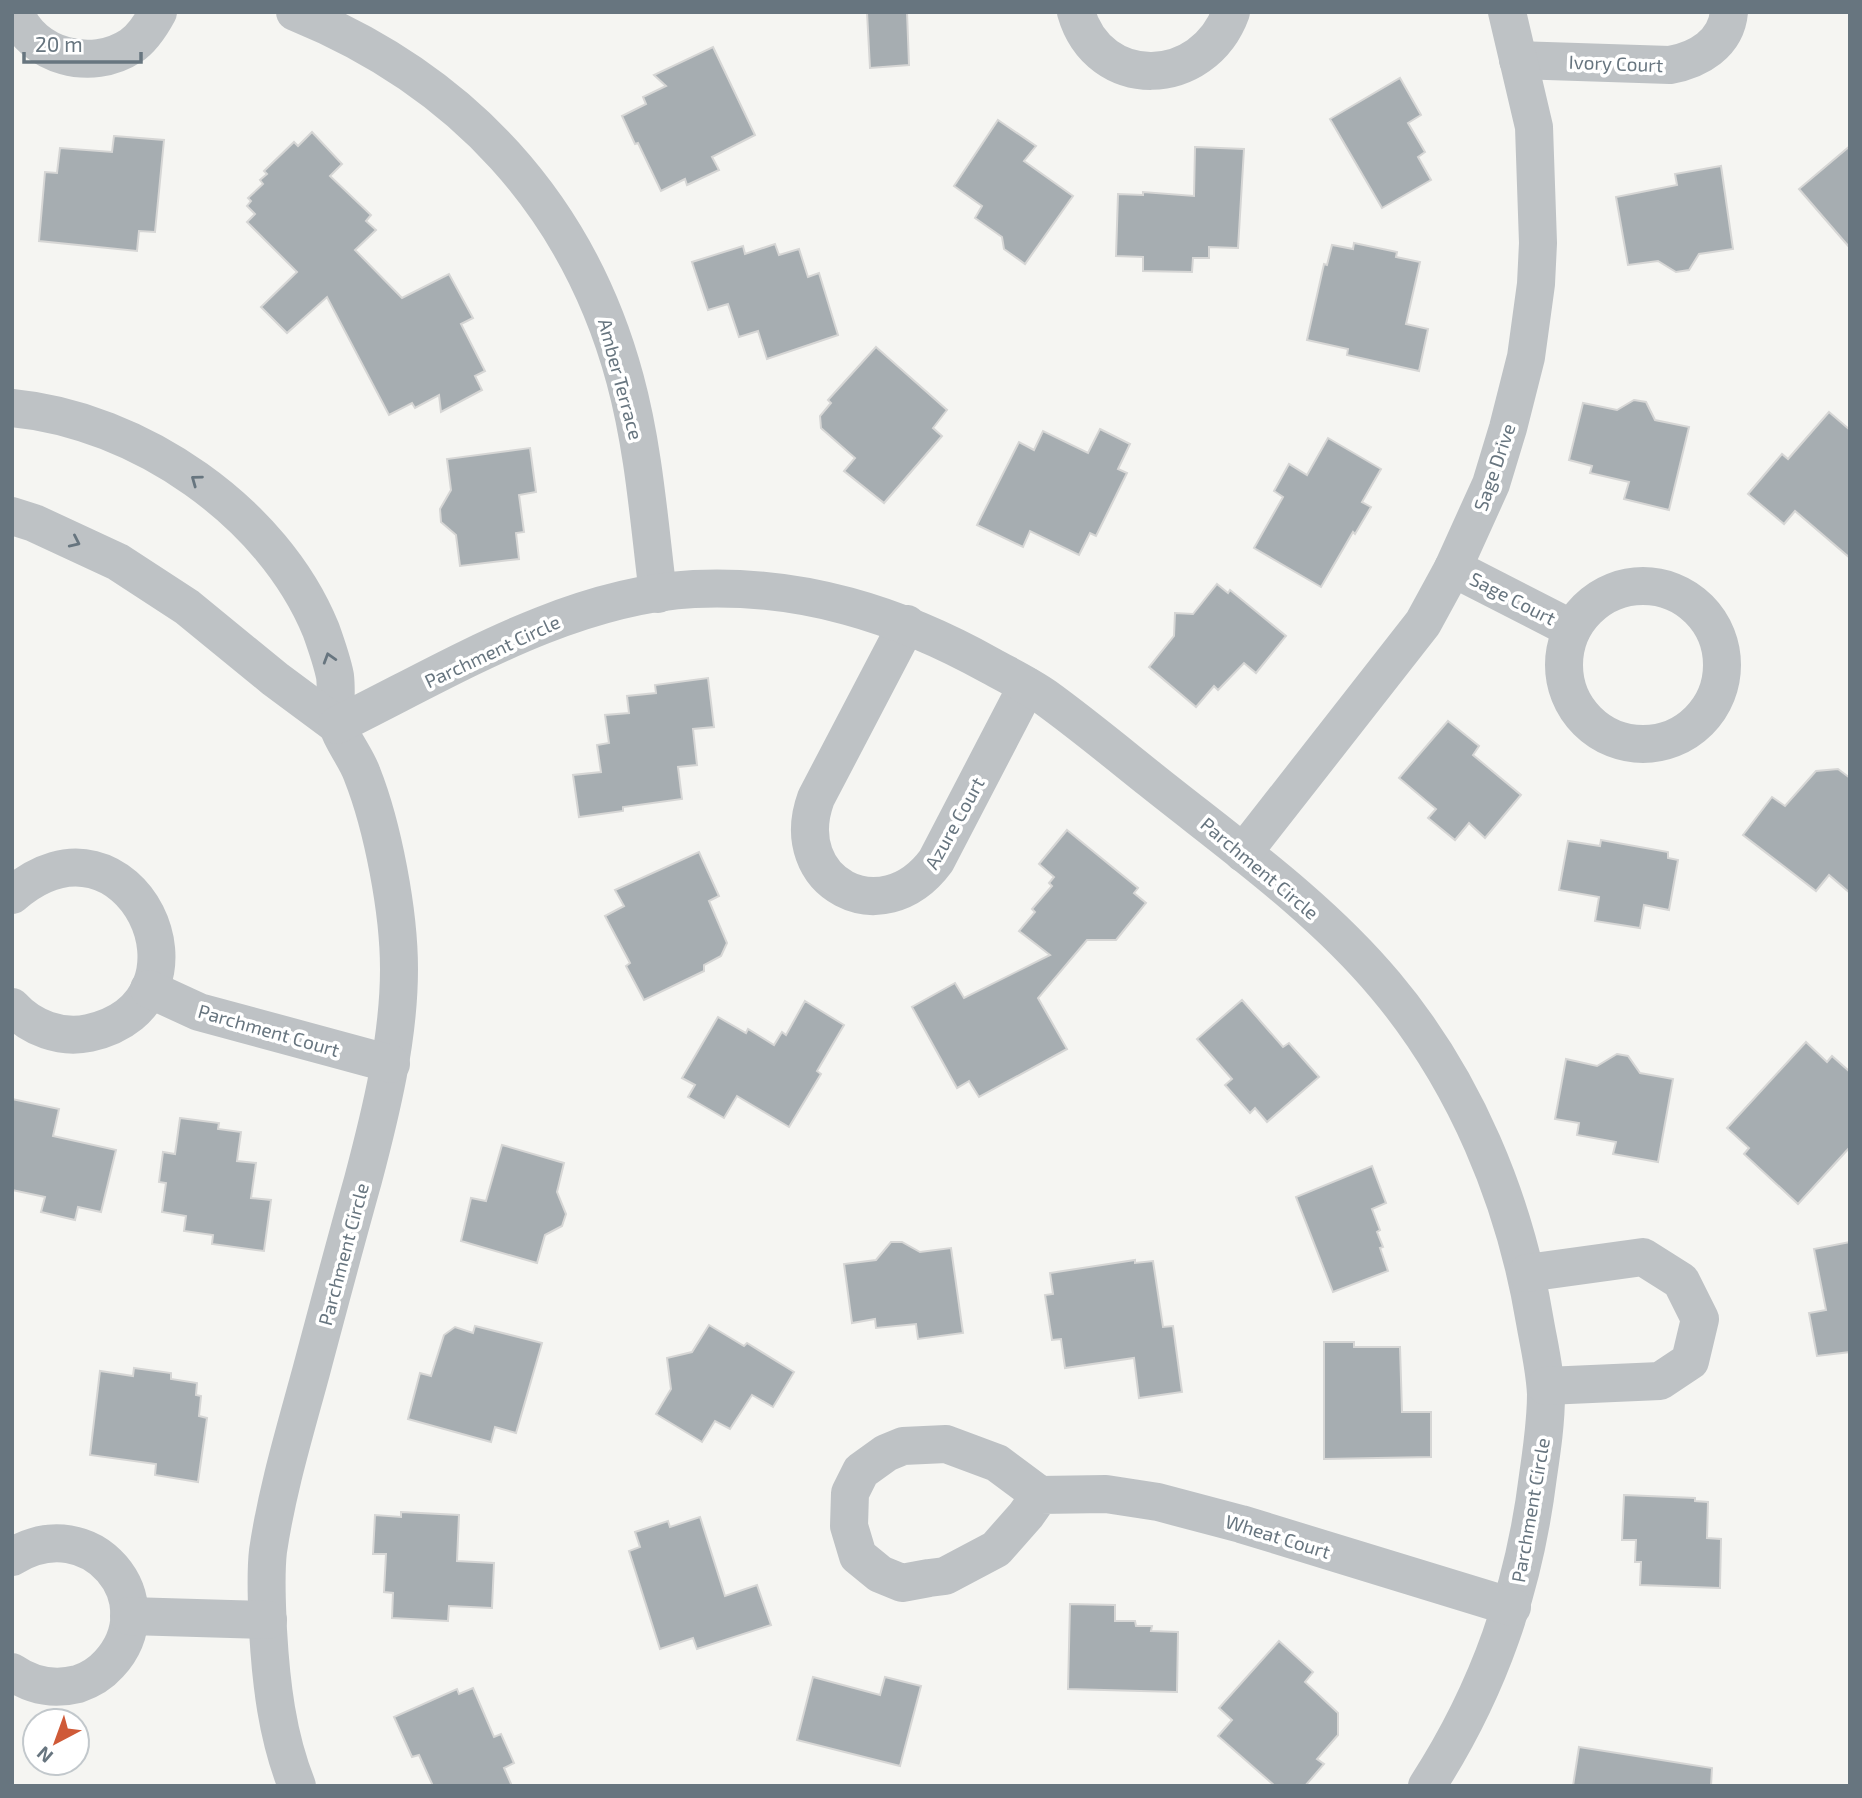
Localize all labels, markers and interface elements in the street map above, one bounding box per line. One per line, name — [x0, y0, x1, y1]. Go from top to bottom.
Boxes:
scale bar — [24, 21, 142, 65]
text: 20 m — [35, 31, 83, 56]
street label: Ivory Court — [1568, 50, 1664, 76]
street label: Amber Terrace — [594, 316, 648, 442]
street label: Sage Drive — [1468, 420, 1520, 514]
one-way arrow — [191, 476, 203, 488]
one-way arrow — [68, 534, 80, 548]
street label: Sage Court — [1466, 567, 1560, 629]
street label: Parchment Circle — [421, 610, 563, 692]
one-way arrow — [323, 652, 338, 664]
street label: Azure Court — [919, 773, 989, 873]
street label: Parchment Circle — [1196, 812, 1324, 924]
street label: Parchment Court — [196, 999, 342, 1061]
street label: Parchment Circle — [313, 1180, 373, 1328]
street label: Parchment Circle — [1506, 1436, 1554, 1584]
street label: Wheat Court — [1223, 1509, 1333, 1563]
north arrow — [21, 1707, 91, 1777]
text: N — [32, 1742, 57, 1768]

